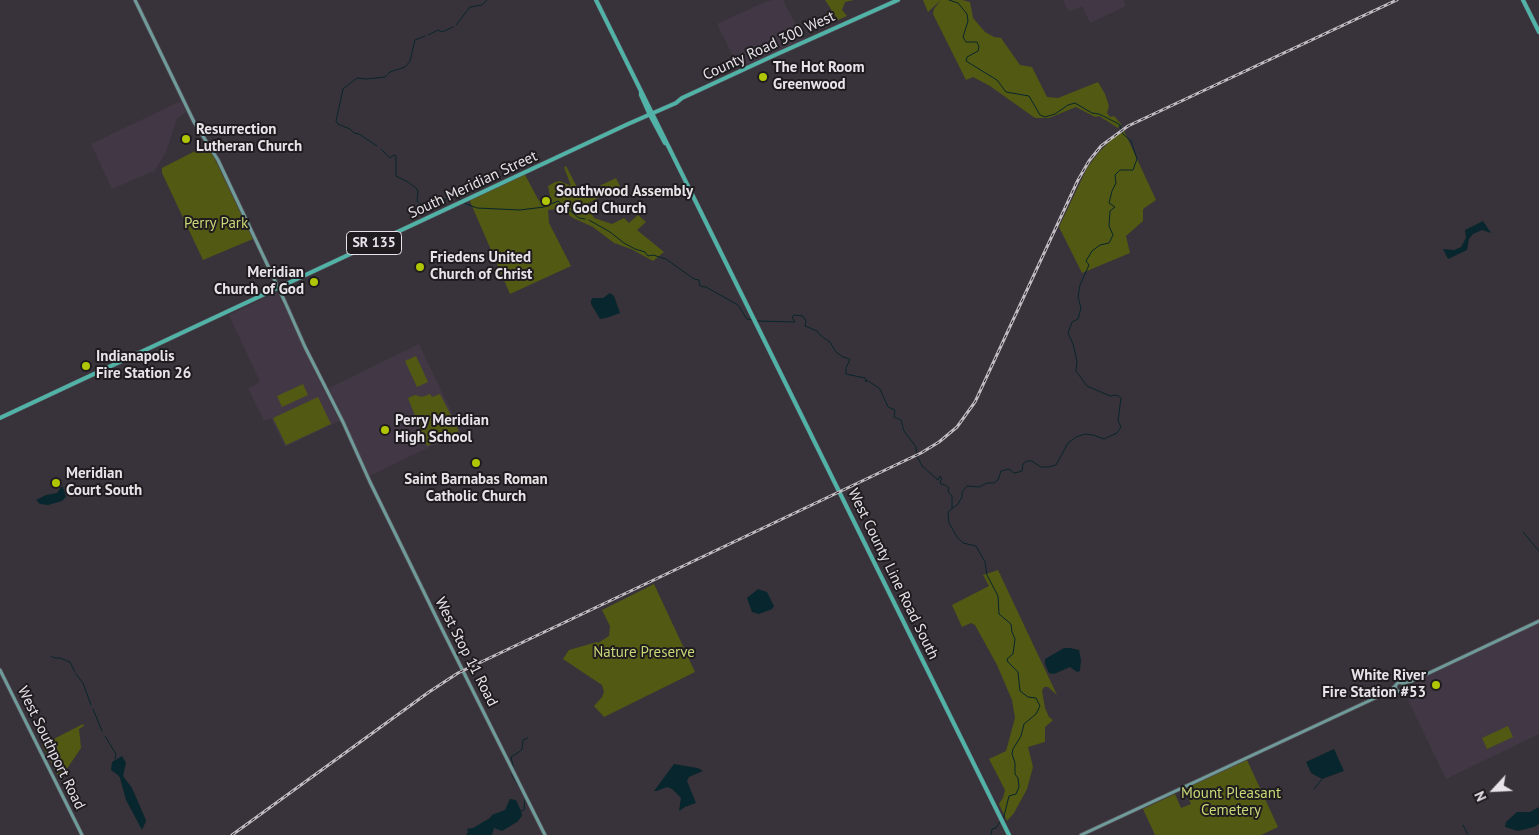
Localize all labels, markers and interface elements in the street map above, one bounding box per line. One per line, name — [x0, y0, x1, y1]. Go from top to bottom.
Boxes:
street label: County Road 300 West — [700, 8, 838, 84]
place label: The Hot Room Greenwood — [773, 59, 864, 94]
marker: The Hot Room Greenwood — [757, 71, 769, 83]
place label: Resurrection Lutheran Church — [196, 121, 302, 156]
marker: Resurrection Lutheran Church — [180, 133, 192, 145]
street label: South Meridian Street — [406, 147, 540, 223]
place label: Southwood Assembly of God Church — [556, 183, 693, 218]
marker: Southwood Assembly of God Church — [540, 195, 552, 207]
park label: Perry Park — [184, 215, 248, 233]
road number: SR 135 — [346, 232, 402, 254]
place label: Friedens United Church of Christ — [430, 249, 532, 284]
marker: Friedens United Church of Christ — [414, 261, 426, 273]
place label: Meridian Church of God — [214, 264, 304, 299]
marker: Meridian Church of God — [308, 276, 320, 288]
place label: Indianapolis Fire Station 26 — [96, 348, 191, 383]
marker: Indianapolis Fire Station 26 — [80, 360, 92, 372]
place label: Perry Meridian High School — [395, 412, 489, 447]
marker: Perry Meridian High School — [379, 424, 391, 436]
marker: Saint Barnabas Roman Catholic Church — [470, 457, 482, 469]
place label: Meridian Court South — [66, 465, 142, 500]
place label: Saint Barnabas Roman Catholic Church — [404, 471, 548, 506]
marker: Meridian Court South — [50, 477, 62, 489]
street label: West County Line Road South — [844, 486, 942, 662]
street label: West Stop 11 Road — [431, 594, 501, 710]
park label: Nature Preserve — [593, 644, 695, 662]
place label: White River Fire Station #53 — [1322, 667, 1426, 702]
marker: White River Fire Station #53 — [1430, 679, 1442, 691]
street label: West Southport Road — [13, 684, 89, 812]
north arrow — [1469, 765, 1519, 815]
park label: Mount Pleasant Cemetery — [1181, 785, 1281, 820]
text: N — [1470, 788, 1491, 804]

